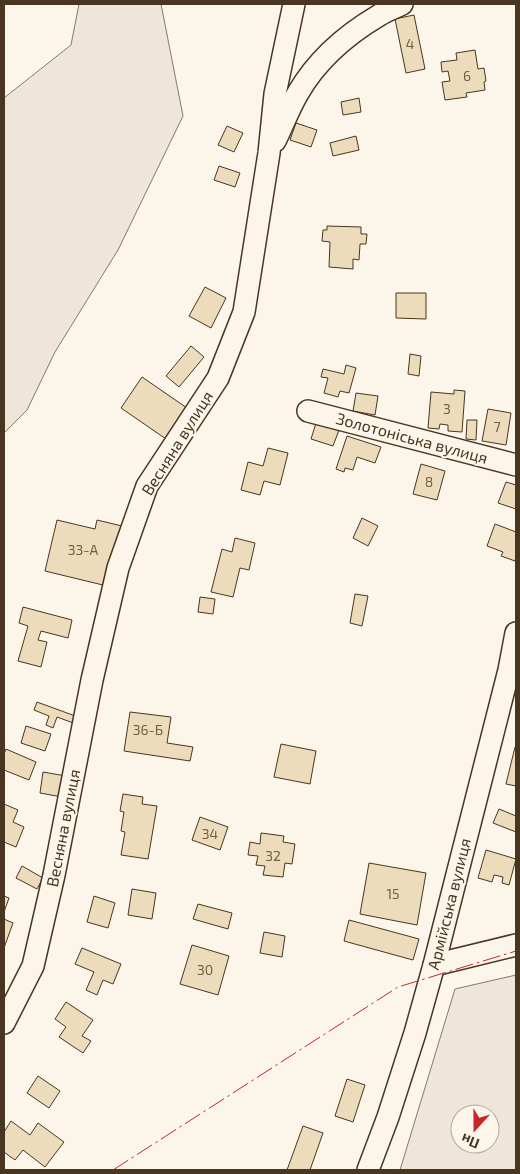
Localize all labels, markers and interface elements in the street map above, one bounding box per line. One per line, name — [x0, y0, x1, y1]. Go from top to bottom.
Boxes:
house number: 4 — [406, 35, 414, 52]
house number: 6 — [463, 67, 471, 84]
street label: Весняна вулиця — [137, 387, 217, 499]
house number: 3 — [443, 400, 451, 417]
street label: Золотоніська вулиця — [334, 408, 490, 468]
house number: 7 — [493, 418, 501, 435]
house number: 8 — [425, 473, 433, 490]
house number: 33-А — [68, 541, 99, 558]
house number: 36-Б — [133, 721, 163, 738]
street label: Весняна вулиця — [42, 767, 84, 889]
house number: 34 — [202, 825, 218, 842]
street label: Армійська вулиця — [423, 836, 475, 972]
house number: 32 — [265, 847, 281, 864]
house number: 15 — [386, 885, 400, 902]
house number: 30 — [197, 961, 213, 978]
north arrow — [450, 1104, 500, 1154]
text: Пн — [459, 1130, 482, 1153]

